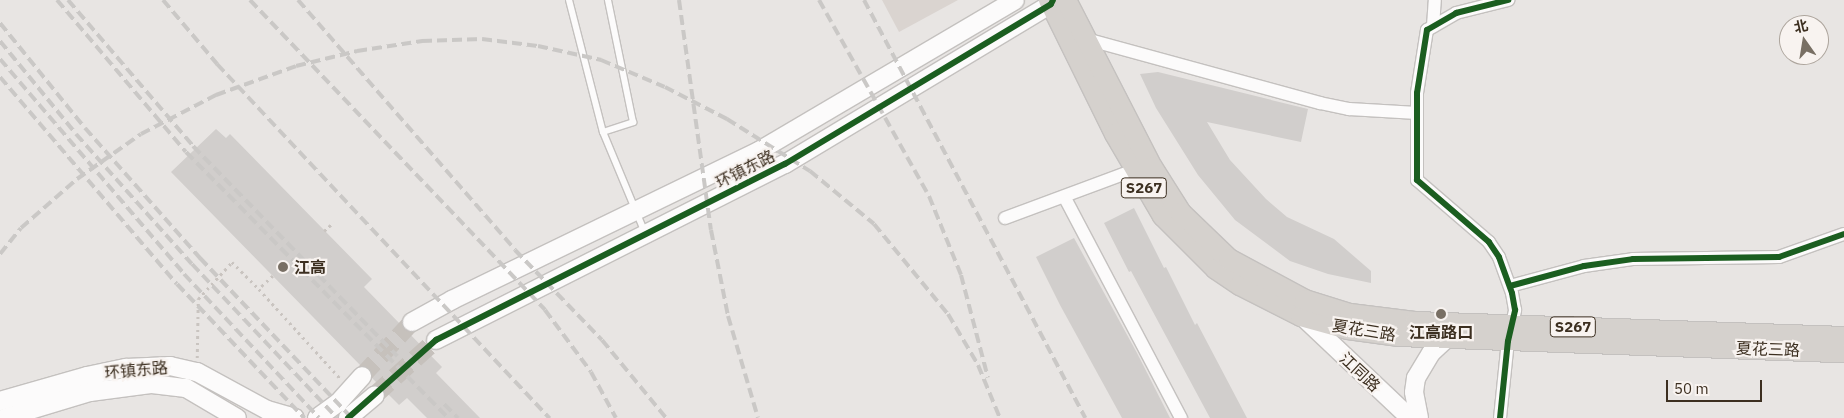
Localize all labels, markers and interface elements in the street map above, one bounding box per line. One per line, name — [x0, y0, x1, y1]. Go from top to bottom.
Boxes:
north arrow — [1779, 15, 1829, 65]
text: 北 — [1792, 16, 1810, 37]
street label: 环镇东路 — [712, 146, 778, 192]
road number: S267 — [1120, 176, 1168, 200]
place label: 江高 — [294, 257, 326, 277]
marker: 江高 — [276, 260, 290, 274]
marker: 江高路口 — [1435, 308, 1447, 320]
road number: S267 — [1549, 314, 1597, 340]
street label: 夏花三路 — [1331, 316, 1397, 344]
place label: 江高路口 — [1409, 322, 1473, 342]
street label: 夏花三路 — [1736, 338, 1800, 360]
street label: 江同路 — [1336, 349, 1384, 395]
street label: 环镇东路 — [103, 358, 169, 382]
scale bar — [1669, 370, 1765, 402]
text: 50 m — [1674, 379, 1709, 398]

